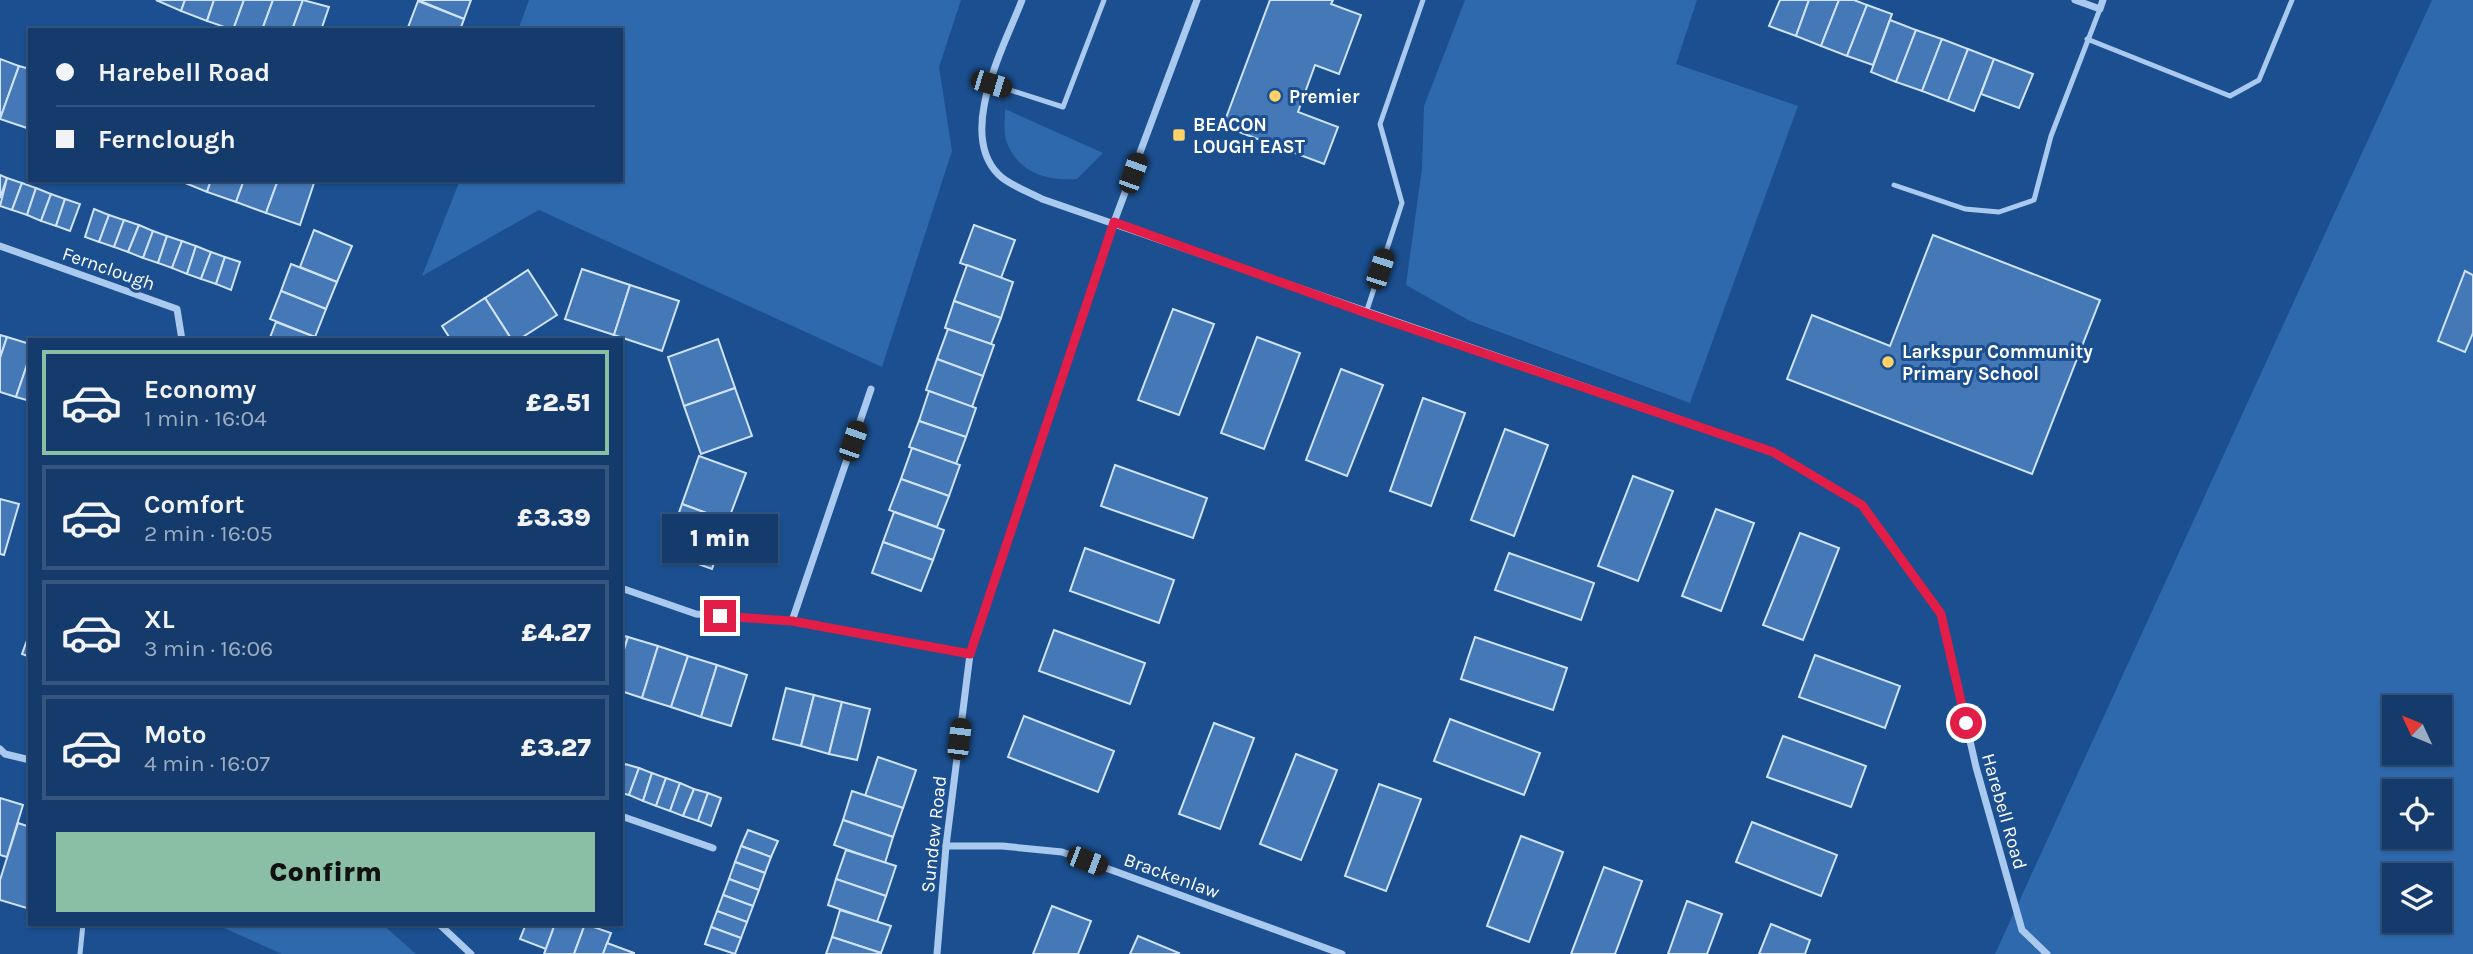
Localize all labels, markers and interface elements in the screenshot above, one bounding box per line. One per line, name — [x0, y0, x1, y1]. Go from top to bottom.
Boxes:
text: Harebell Road — [98, 57, 270, 88]
car — [968, 68, 1015, 100]
place label: Premier — [1289, 86, 1360, 108]
marker: Premier — [1267, 88, 1283, 104]
place label: BEACON LOUGH EAST — [1193, 114, 1305, 158]
text: Fernclough — [98, 124, 236, 155]
marker: BEACON LOUGH EAST — [1171, 127, 1187, 143]
car — [1116, 150, 1151, 196]
street label: Fernclough — [59, 243, 158, 295]
car — [1364, 246, 1397, 292]
place label: Larkspur Community Primary School — [1902, 341, 2093, 385]
marker: Larkspur Community Primary School — [1880, 354, 1896, 370]
icon: car — [60, 371, 123, 434]
text: Economy — [144, 374, 256, 405]
text: £2.51 — [526, 387, 591, 418]
text: 1 min · 16:04 — [144, 405, 267, 432]
car — [837, 418, 870, 464]
icon: car — [60, 486, 123, 549]
text: Comfort — [144, 489, 245, 520]
text: £3.39 — [517, 502, 591, 533]
callout: 1 min — [662, 514, 778, 564]
text: 2 min · 16:05 — [144, 520, 273, 547]
text: 1 min — [690, 525, 750, 552]
route end — [704, 600, 736, 632]
icon: car — [60, 601, 123, 664]
text: XL — [144, 604, 175, 635]
text: £4.27 — [521, 617, 591, 648]
text: 3 min · 16:06 — [144, 635, 273, 662]
north arrow — [2382, 695, 2452, 765]
map controls — [2382, 695, 2452, 933]
route start — [1950, 707, 1982, 739]
icon: car — [60, 716, 123, 779]
car — [947, 717, 972, 761]
text: Moto — [144, 719, 206, 750]
text: £3.27 — [521, 732, 591, 763]
text: 4 min · 16:07 — [144, 750, 270, 777]
street label: Harebell Road — [1977, 751, 2031, 872]
street label: Sundew Road — [917, 775, 951, 894]
button: locate — [2382, 779, 2452, 849]
button: Confirm — [56, 832, 595, 912]
car — [1064, 844, 1111, 878]
street label: Brackenlaw — [1121, 848, 1223, 904]
button: layers — [2382, 863, 2452, 933]

